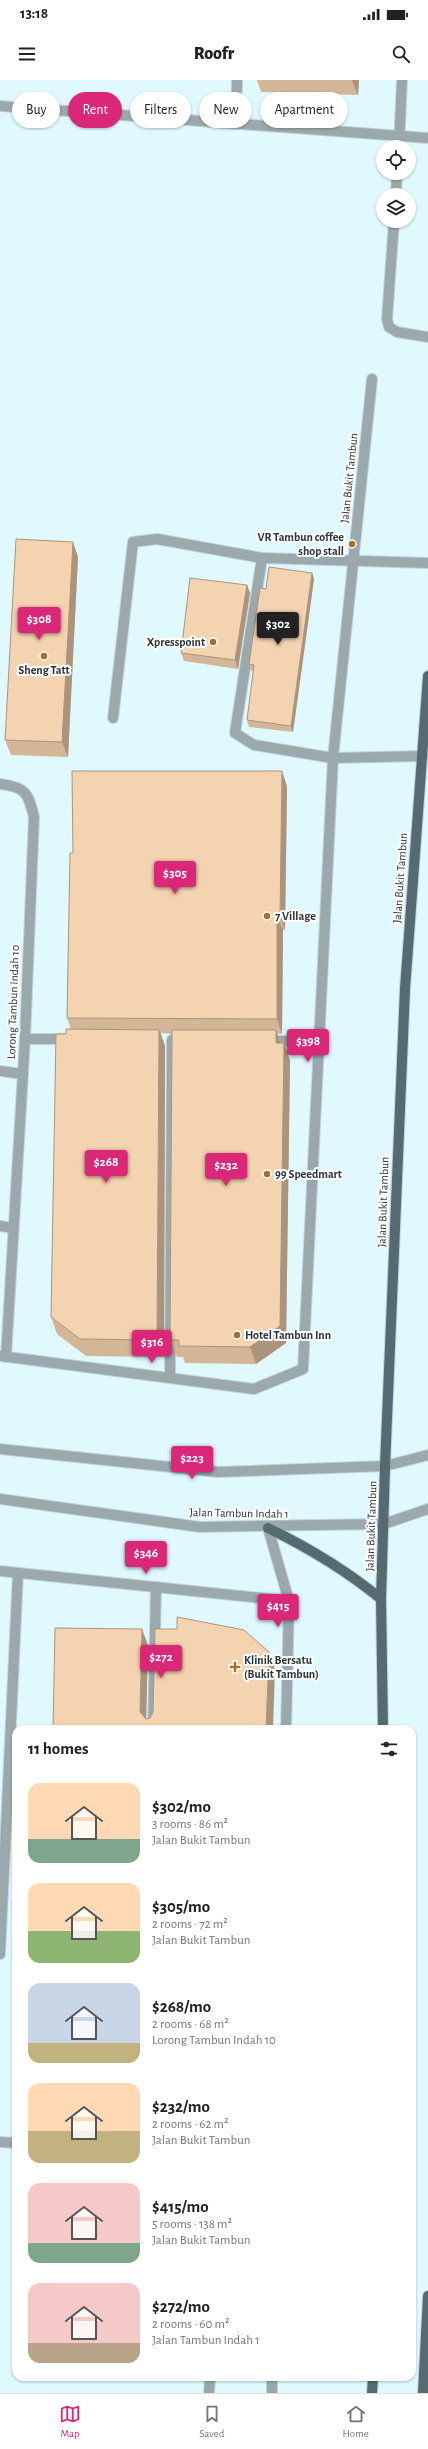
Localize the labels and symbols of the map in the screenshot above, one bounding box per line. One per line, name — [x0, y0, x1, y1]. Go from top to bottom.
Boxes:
street label: Jalan Bukit Tambun — [338, 432, 360, 524]
place label: VR Tambun coffee shop stall — [257, 531, 344, 557]
marker: VR Tambun coffee shop stall — [347, 539, 357, 549]
pin: $308 — [15, 607, 63, 641]
pin: $302 — [254, 612, 302, 646]
place label: Xpresspoint — [147, 636, 205, 648]
marker: Xpresspoint — [208, 637, 218, 647]
marker: Sheng Tatt — [39, 651, 49, 661]
place label: Sheng Tatt — [18, 664, 70, 676]
street label: Jalan Bukit Tambun — [391, 832, 409, 924]
pin: $305 — [151, 861, 199, 895]
place label: 7 Village — [275, 910, 316, 922]
marker: 7 Village — [262, 911, 272, 921]
street label: Lorong Tambun Indah 10 — [5, 945, 21, 1059]
pin: $398 — [284, 1029, 332, 1063]
pin: $268 — [82, 1150, 130, 1184]
pin: $232 — [202, 1153, 250, 1187]
street label: Jalan Bukit Tambun — [375, 1156, 391, 1248]
place label: 99 Speedmart — [275, 1168, 342, 1180]
marker: 99 Speedmart — [262, 1169, 272, 1179]
place label: Hotel Tambun Inn — [245, 1329, 331, 1341]
pin: $316 — [128, 1330, 176, 1364]
marker: Hotel Tambun Inn — [232, 1330, 242, 1340]
pin: $223 — [168, 1446, 216, 1480]
street label: Jalan Bukit Tambun — [363, 1480, 379, 1572]
street label: Jalan Tambun Indah 1 — [189, 1506, 289, 1520]
pin: $346 — [122, 1541, 170, 1575]
pin: $415 — [254, 1594, 302, 1628]
pin: $272 — [137, 1645, 185, 1679]
place label: Klinik Bersatu (Bukit Tambun) — [244, 1654, 319, 1681]
marker: Klinik Bersatu (Bukit Tambun) — [229, 1661, 241, 1673]

